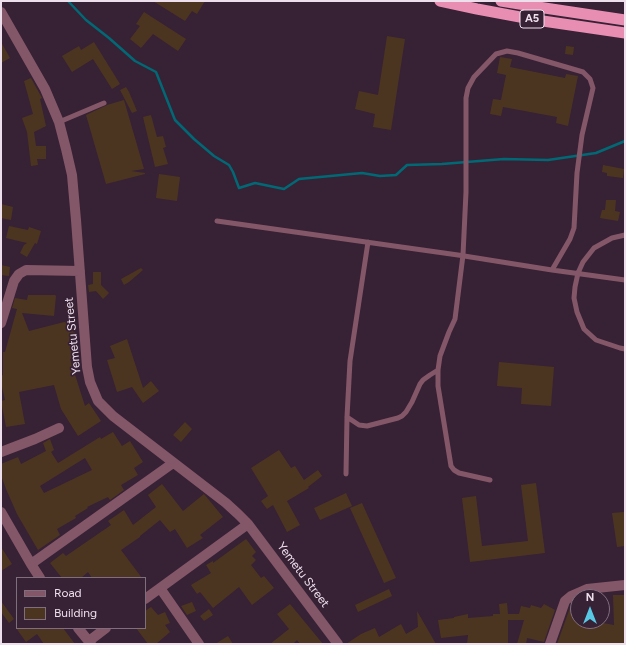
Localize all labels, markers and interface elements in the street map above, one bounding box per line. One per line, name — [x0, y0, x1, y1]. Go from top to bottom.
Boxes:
road number: A5 — [520, 10, 544, 28]
street label: Yemetu Street — [62, 297, 84, 375]
street label: Yemetu Street — [274, 540, 332, 610]
legend — [16, 577, 146, 629]
text: Road — [54, 586, 82, 600]
north arrow — [570, 589, 610, 629]
text: N — [586, 591, 594, 604]
text: Building — [54, 606, 97, 620]

